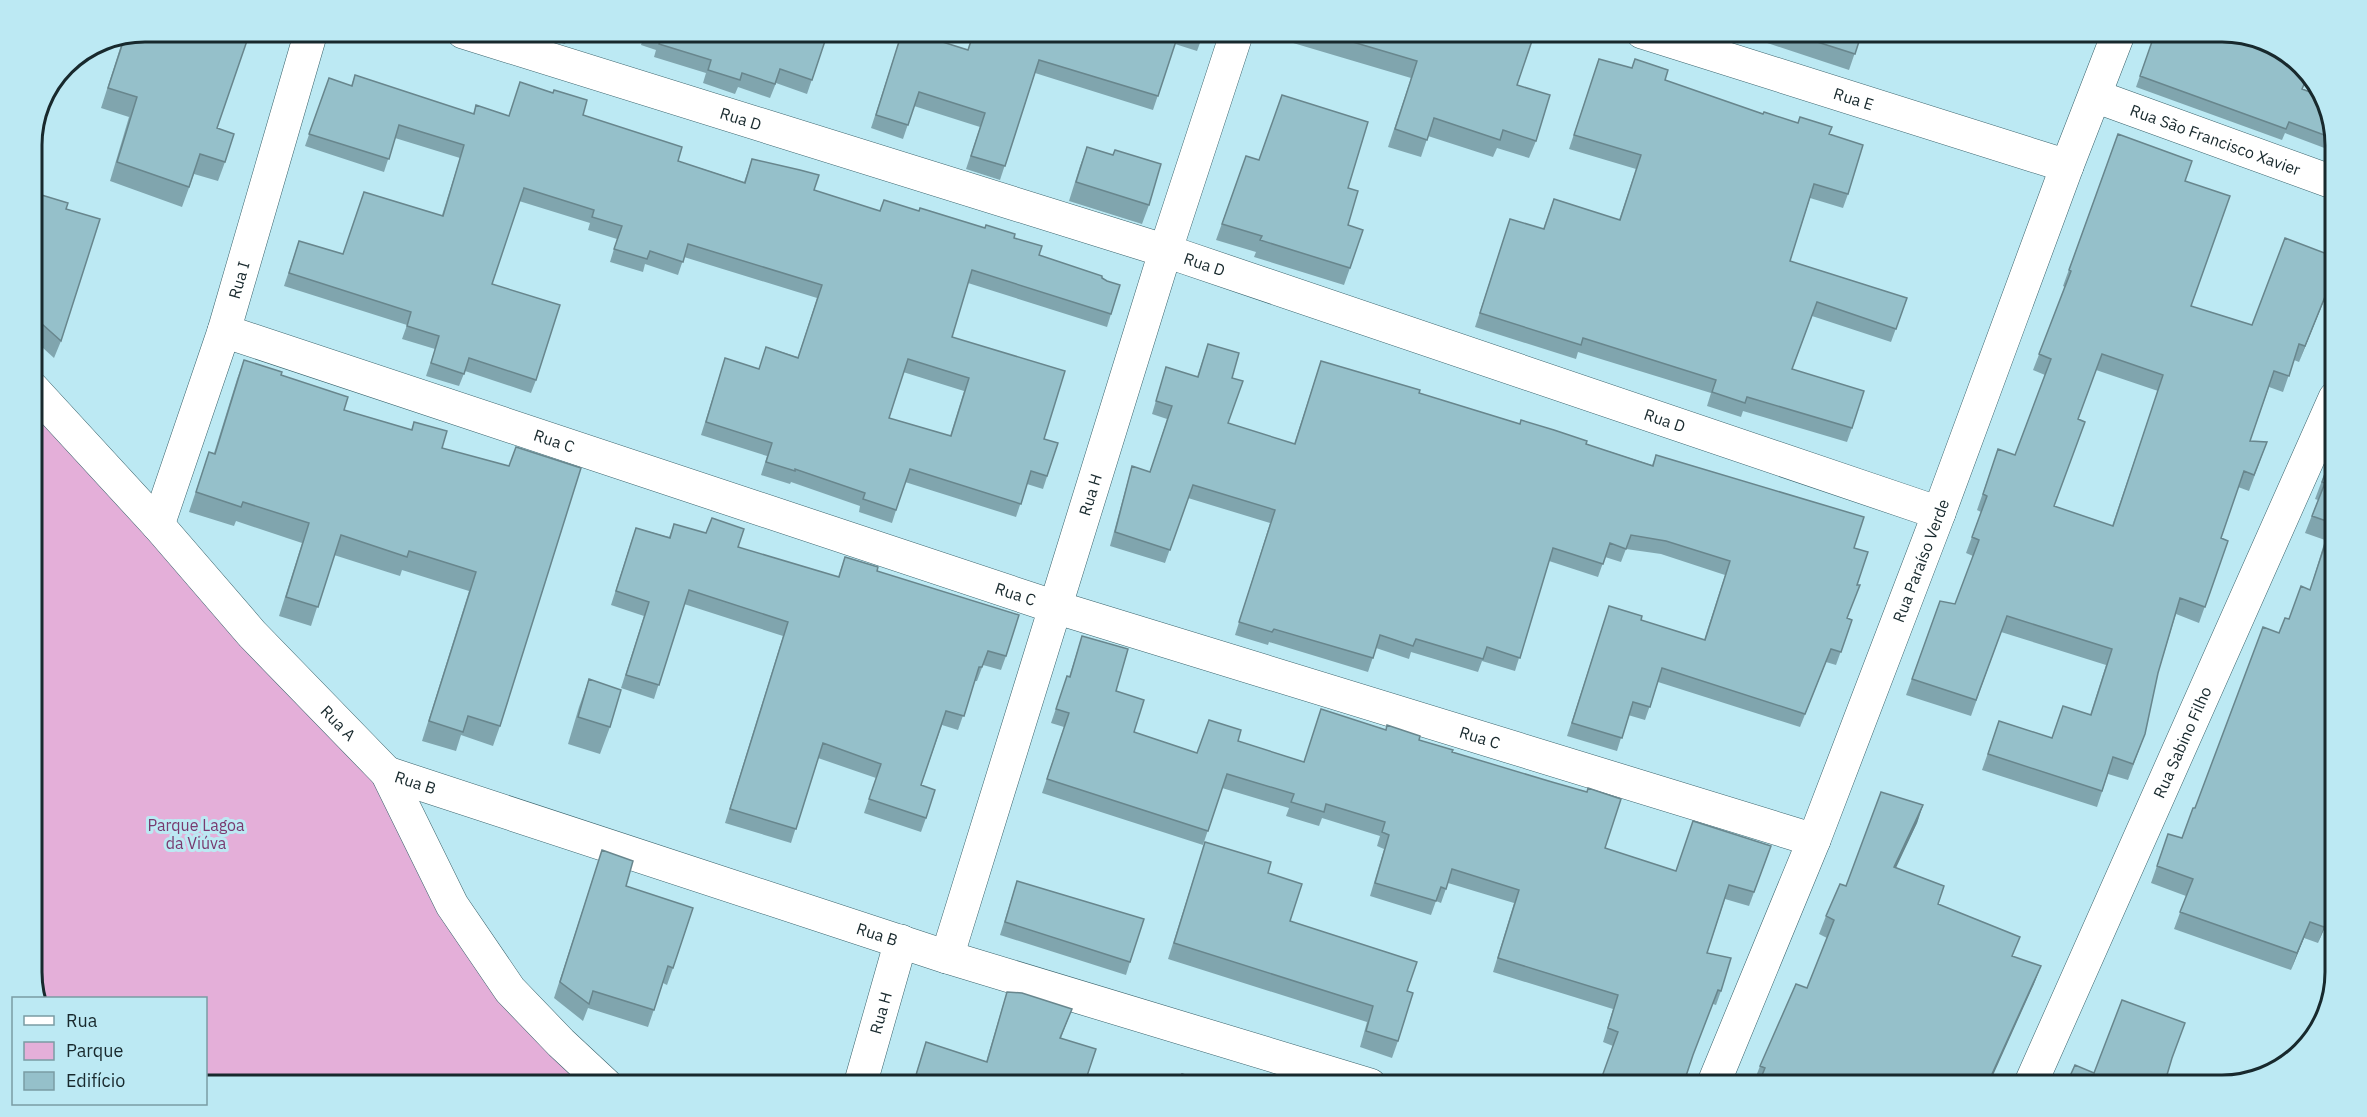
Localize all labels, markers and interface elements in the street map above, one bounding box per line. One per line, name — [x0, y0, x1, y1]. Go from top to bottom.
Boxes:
street label: Rua E — [1831, 83, 1876, 114]
street label: Rua São Francisco Xavier — [2128, 100, 2303, 180]
street label: Rua D — [718, 103, 764, 134]
street label: Rua D — [1181, 248, 1228, 280]
street label: Rua I — [224, 259, 254, 301]
street label: Rua D — [1642, 404, 1688, 436]
street label: Rua C — [531, 425, 577, 457]
street label: Rua H — [1074, 471, 1106, 518]
street label: Rua Paraíso Verde — [1888, 496, 1953, 625]
street label: Rua C — [993, 578, 1038, 610]
street label: Rua Sabino Filho — [2149, 683, 2216, 801]
street label: Rua A — [317, 701, 360, 745]
street label: Rua C — [1457, 722, 1503, 753]
street label: Rua B — [392, 766, 439, 798]
park label: Parque Lagoa da Viúva — [147, 815, 245, 853]
street label: Rua B — [854, 918, 900, 950]
street label: Rua H — [865, 989, 896, 1036]
legend — [12, 997, 207, 1105]
text: Rua — [66, 1009, 98, 1032]
text: Parque — [66, 1039, 124, 1062]
text: Edifício — [66, 1069, 125, 1092]

